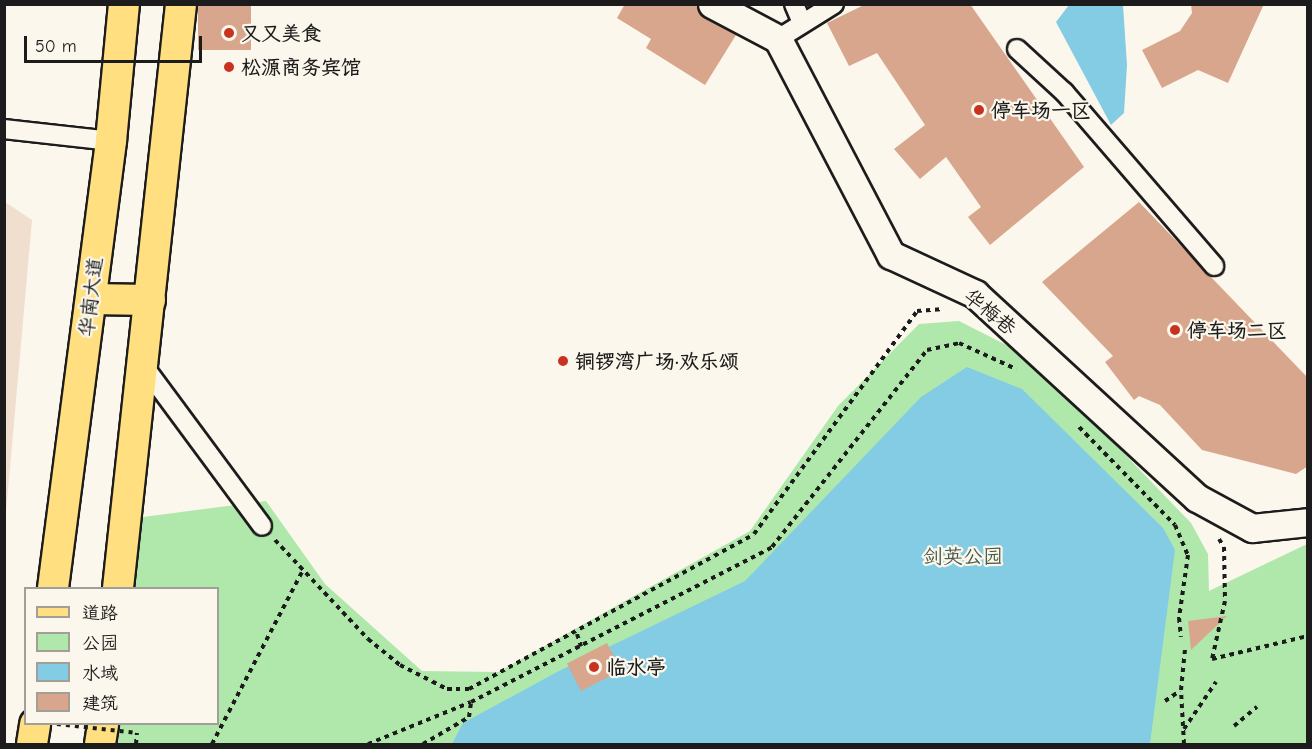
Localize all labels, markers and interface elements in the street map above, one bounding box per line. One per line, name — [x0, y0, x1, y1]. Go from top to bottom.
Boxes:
place label: 又又美食 — [241, 21, 321, 45]
scale bar — [27, 24, 206, 62]
marker: 又又美食 — [222, 26, 236, 40]
text: 50 m — [35, 36, 77, 57]
place label: 松源商务宾馆 — [241, 55, 361, 79]
marker: 松源商务宾馆 — [222, 60, 236, 74]
place label: 停车场一区 — [991, 98, 1091, 122]
marker: 停车场一区 — [972, 103, 986, 117]
street label: 华南大道 — [74, 256, 108, 338]
street label: 华梅巷 — [959, 284, 1021, 340]
place label: 停车场二区 — [1187, 318, 1287, 342]
marker: 停车场二区 — [1168, 323, 1182, 337]
place label: 铜锣湾广场·欢乐颂 — [575, 349, 739, 373]
marker: 铜锣湾广场·欢乐颂 — [556, 354, 570, 368]
park label: 剑英公园 — [923, 544, 1003, 568]
legend — [24, 587, 219, 725]
text: 道路 — [82, 603, 118, 624]
text: 公园 — [82, 633, 118, 654]
place label: 临水亭 — [606, 655, 666, 679]
marker: 临水亭 — [587, 660, 601, 674]
text: 水域 — [82, 663, 118, 684]
text: 建筑 — [82, 693, 118, 714]

